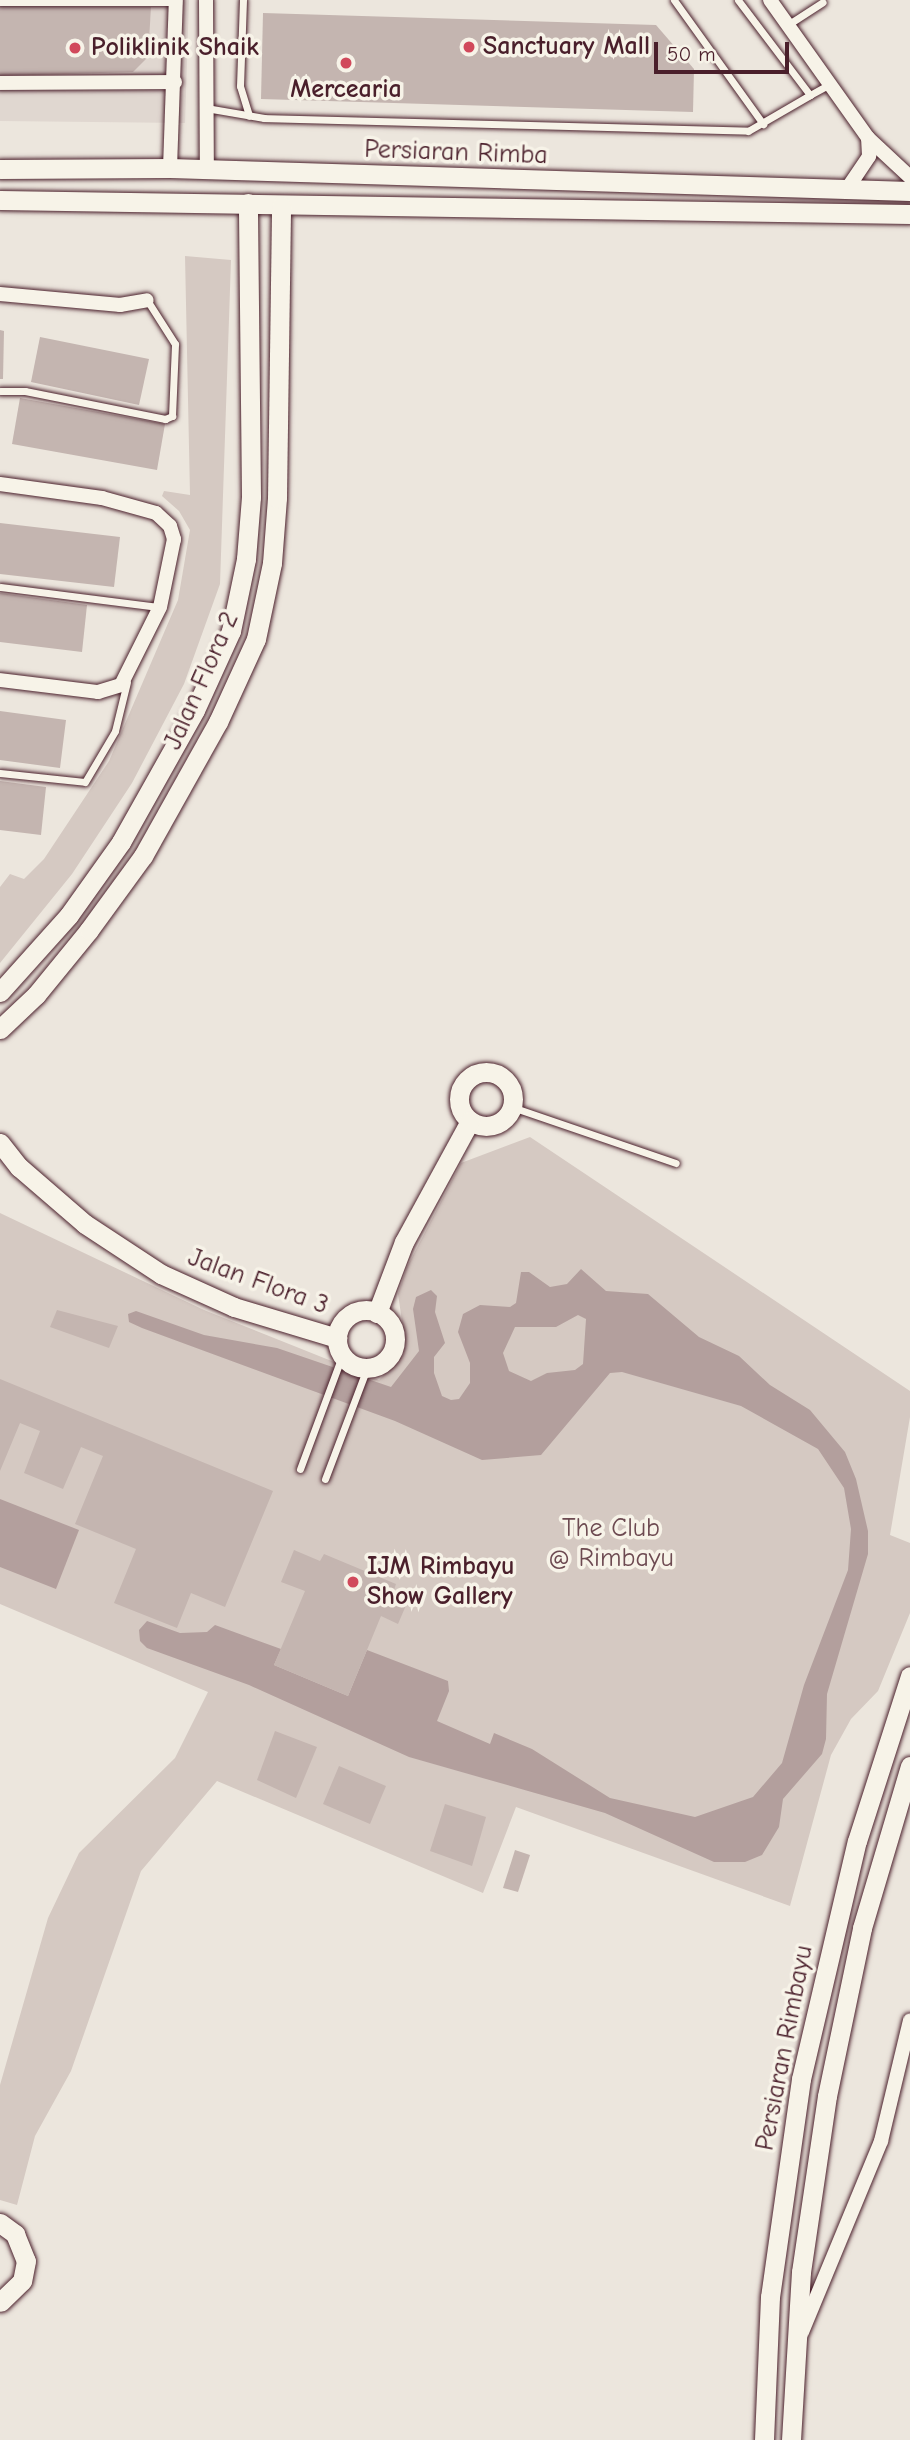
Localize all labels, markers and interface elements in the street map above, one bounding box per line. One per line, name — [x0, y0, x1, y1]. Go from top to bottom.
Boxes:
scale bar — [658, 28, 793, 72]
place label: Sanctuary Mall — [483, 31, 650, 63]
place label: Poliklinik Shaik — [91, 32, 259, 64]
marker: Poliklinik Shaik — [65, 38, 85, 58]
marker: Sanctuary Mall — [461, 39, 477, 55]
text: 50 m — [667, 42, 716, 66]
marker: Mercearia — [338, 55, 354, 71]
place label: Mercearia — [290, 74, 402, 106]
street label: Persiaran Rimba — [364, 134, 548, 172]
street label: Jalan Flora 2 — [158, 607, 246, 755]
street label: Jalan Flora 3 — [184, 1242, 332, 1322]
park label: The Club @ Rimbayu — [548, 1513, 674, 1574]
place label: IJM Rimbayu Show Gallery — [367, 1551, 514, 1612]
marker: IJM Rimbayu Show Gallery — [345, 1574, 361, 1590]
street label: Persiaran Rimbayu — [750, 1943, 820, 2153]

